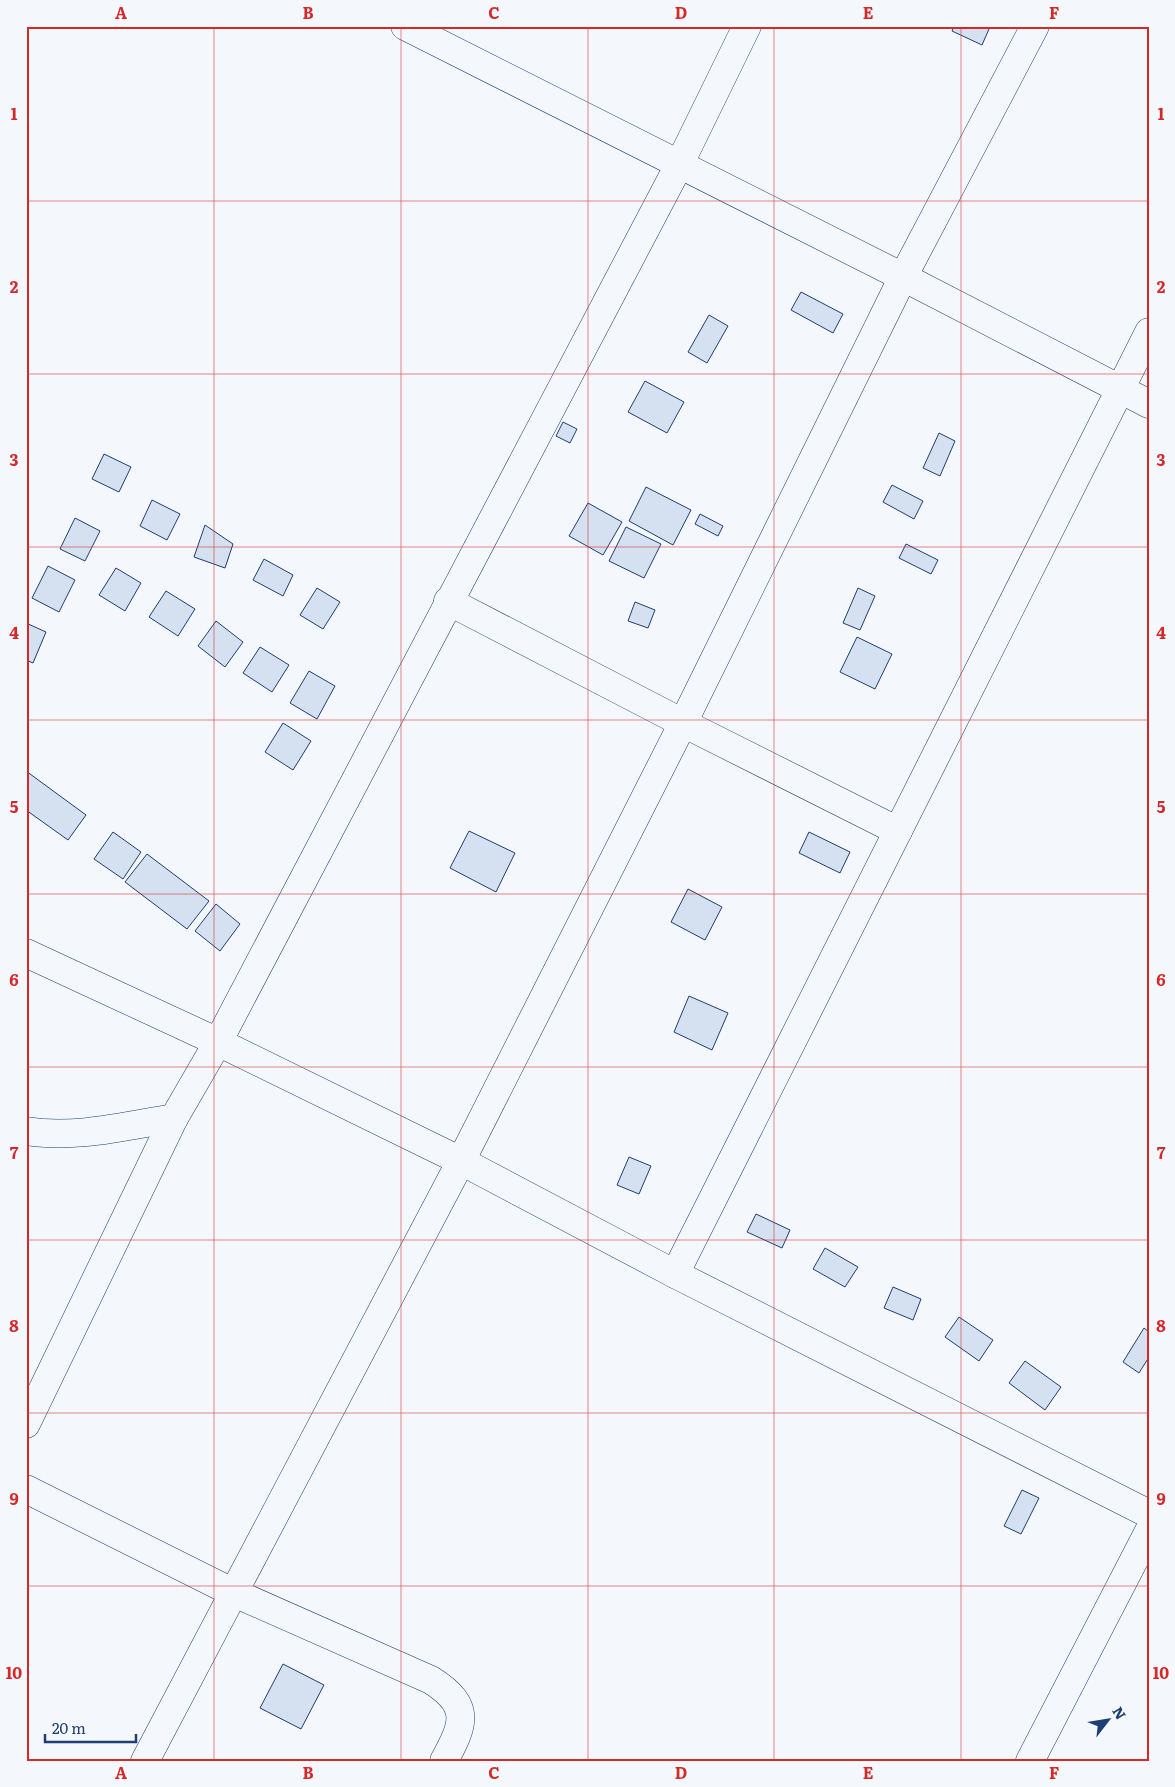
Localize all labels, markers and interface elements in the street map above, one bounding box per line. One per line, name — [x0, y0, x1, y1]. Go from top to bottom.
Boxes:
text: A — [115, 0, 127, 24]
text: B — [302, 0, 314, 24]
text: C — [488, 0, 500, 24]
text: D — [675, 0, 687, 24]
text: E — [863, 0, 874, 24]
text: F — [1049, 0, 1059, 24]
text: 1 — [11, 101, 18, 125]
text: 1 — [1158, 101, 1165, 125]
text: 2 — [10, 274, 19, 298]
text: 2 — [1157, 274, 1166, 298]
text: 3 — [10, 447, 19, 471]
text: 3 — [1157, 447, 1166, 471]
text: 4 — [9, 620, 19, 644]
text: 4 — [1156, 620, 1166, 644]
text: 5 — [10, 794, 19, 818]
text: 5 — [1157, 794, 1166, 818]
text: 6 — [9, 967, 19, 991]
text: 6 — [1156, 967, 1166, 991]
text: 7 — [10, 1140, 19, 1164]
text: 7 — [1157, 1140, 1166, 1164]
text: 8 — [9, 1313, 19, 1337]
text: 8 — [1156, 1313, 1166, 1337]
text: 9 — [9, 1486, 19, 1510]
text: 9 — [1156, 1486, 1166, 1510]
text: 10 — [6, 1660, 22, 1684]
text: 10 — [1153, 1660, 1169, 1684]
north arrow — [1082, 1694, 1132, 1744]
text: N — [1108, 1703, 1132, 1723]
scale bar — [45, 1712, 136, 1744]
text: 20 m — [52, 1716, 86, 1739]
text: A — [115, 1760, 127, 1784]
text: B — [302, 1760, 314, 1784]
text: C — [488, 1760, 500, 1784]
text: D — [675, 1760, 687, 1784]
text: E — [863, 1760, 874, 1784]
text: F — [1049, 1760, 1059, 1784]

